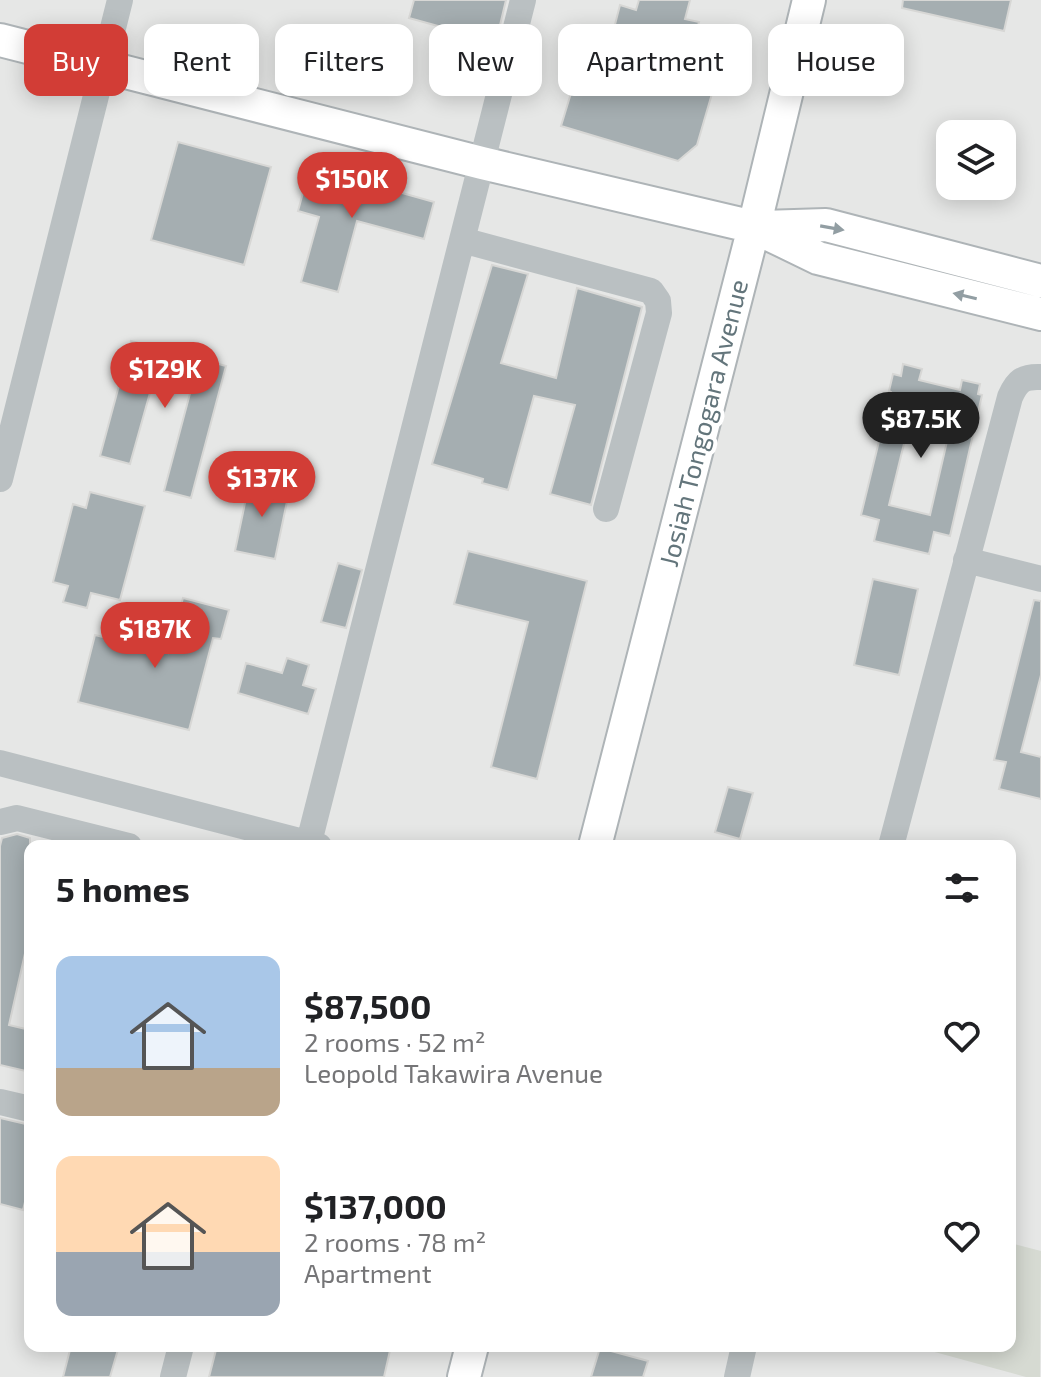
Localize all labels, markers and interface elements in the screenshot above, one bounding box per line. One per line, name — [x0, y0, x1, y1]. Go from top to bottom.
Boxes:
chip: Buy — [24, 24, 128, 96]
chip: Rent — [144, 24, 259, 96]
chip: Filters — [275, 24, 413, 96]
chip: New — [429, 24, 542, 96]
chip: Apartment — [558, 24, 752, 96]
chip: House — [768, 24, 904, 96]
map controls — [936, 120, 1016, 200]
button: layers — [936, 120, 1016, 200]
pin: $150K — [296, 152, 408, 220]
text: $150K — [315, 162, 389, 193]
one-way arrow — [820, 222, 845, 235]
street label: Josiah Tongogara Avenue — [652, 276, 753, 569]
one-way arrow — [953, 289, 978, 301]
pin: $129K — [109, 342, 221, 410]
text: $129K — [128, 352, 202, 383]
pin: $87.5K — [856, 392, 986, 460]
text: $87.5K — [880, 402, 962, 433]
pin: $137K — [206, 451, 318, 519]
text: $137K — [226, 461, 298, 492]
pin: $187K — [99, 602, 211, 670]
text: $187K — [119, 612, 191, 643]
icon: filters — [940, 866, 984, 910]
text: 5 homes — [56, 868, 190, 909]
text: $87,500 — [304, 985, 431, 1026]
icon: home — [120, 988, 216, 1084]
icon: heart — [940, 1014, 984, 1058]
text: 2 rooms · 52 m² — [304, 1026, 486, 1057]
text: Leopold Takawira Avenue — [304, 1057, 603, 1088]
text: $137,000 — [304, 1185, 447, 1226]
icon: home — [120, 1188, 216, 1284]
icon: heart — [940, 1214, 984, 1258]
text: 2 rooms · 78 m² — [304, 1226, 486, 1257]
text: Apartment — [304, 1257, 432, 1288]

